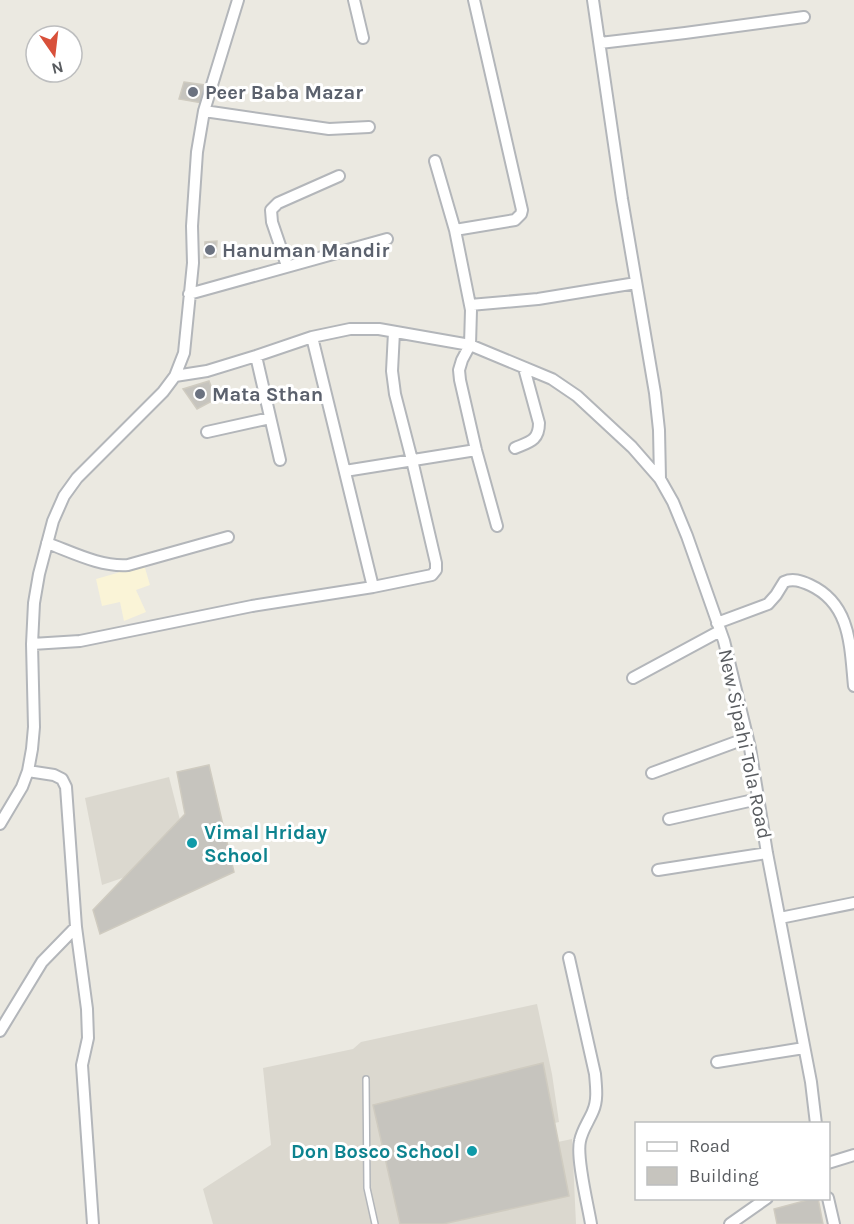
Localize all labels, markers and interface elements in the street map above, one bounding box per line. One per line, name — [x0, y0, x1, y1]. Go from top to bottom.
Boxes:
north arrow — [24, 24, 84, 84]
text: N — [50, 57, 65, 79]
place label: Peer Baba Mazar — [205, 81, 363, 104]
marker: Peer Baba Mazar — [186, 85, 200, 99]
place label: Hanuman Mandir — [222, 239, 389, 262]
marker: Hanuman Mandir — [203, 243, 217, 257]
place label: Mata Sthan — [212, 383, 323, 406]
marker: Mata Sthan — [193, 387, 207, 401]
street label: New Sipahi Tola Road — [714, 647, 776, 841]
place label: Vimal Hriday School — [204, 821, 327, 867]
marker: Vimal Hriday School — [185, 836, 199, 850]
legend — [635, 1122, 830, 1200]
text: Road — [689, 1135, 730, 1157]
place label: Don Bosco School — [291, 1140, 460, 1163]
marker: Don Bosco School — [465, 1144, 479, 1158]
text: Building — [689, 1165, 759, 1187]

